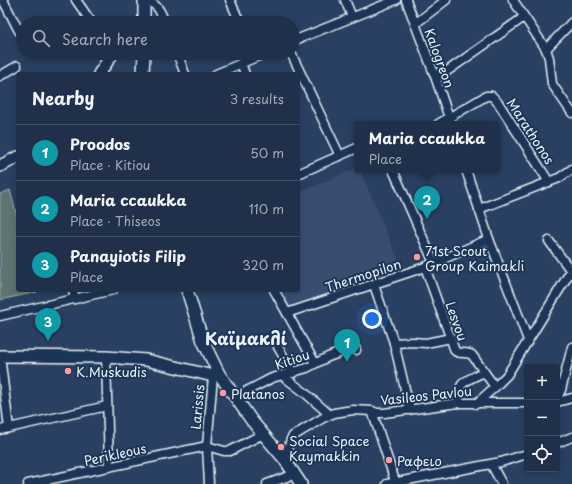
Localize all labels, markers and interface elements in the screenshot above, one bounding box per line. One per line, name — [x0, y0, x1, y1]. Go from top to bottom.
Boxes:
search box — [16, 16, 300, 60]
street label: Kalogreon — [420, 26, 460, 90]
icon: search — [30, 27, 52, 49]
text: Search here — [62, 27, 148, 50]
text: Nearby — [32, 85, 94, 111]
text: 3 results — [230, 89, 284, 108]
street label: Marathonos — [503, 94, 559, 168]
popup — [354, 121, 500, 173]
text: Maria ccaukka — [369, 126, 485, 149]
text: Proodos — [70, 132, 130, 155]
text: 1 — [42, 143, 48, 162]
text: 50 m — [250, 143, 284, 162]
text: Place — [369, 149, 402, 168]
text: Place · Kitiou — [70, 155, 150, 174]
pin: 2 — [414, 186, 440, 219]
text: Maria ccaukka — [70, 188, 187, 211]
text: 2 — [40, 199, 50, 218]
text: 110 m — [249, 199, 284, 218]
text: Place · Thiseos — [70, 211, 161, 230]
place label: 71st Scout Group Kaimakli — [425, 241, 524, 275]
text: Panayiotis Filip — [70, 244, 186, 267]
marker: 71st Scout Group Kaimakli — [412, 252, 422, 262]
street label: Thermopilon — [323, 254, 403, 296]
text: 3 — [41, 255, 49, 274]
text: 320 m — [242, 255, 284, 274]
text: Place — [70, 267, 103, 286]
street label: Lesvou — [441, 299, 473, 343]
pin: 3 — [35, 308, 61, 341]
your location — [362, 309, 382, 329]
district label: Καϊμακλί — [205, 325, 288, 351]
pin: 1 — [334, 329, 360, 362]
street label: Kitiou — [272, 344, 312, 374]
place label: K.Muskudis — [76, 362, 147, 381]
map controls — [524, 364, 560, 472]
button: + — [524, 364, 560, 400]
marker: K.Muskudis — [63, 366, 73, 376]
street label: Vasileos Pavlou — [379, 381, 473, 409]
street label: Larissis — [186, 384, 208, 430]
place label: Platanos — [231, 384, 285, 403]
marker: Platanos — [218, 388, 228, 398]
button: − — [524, 400, 560, 436]
place label: Social Space Kaymakkin — [289, 431, 370, 465]
button: locate — [524, 436, 560, 472]
street label: Perikleous — [82, 438, 148, 470]
marker: Social Space Kaymakkin — [276, 442, 286, 452]
place label: Ραφειο — [397, 451, 442, 470]
marker: Ραφειο — [384, 455, 394, 465]

